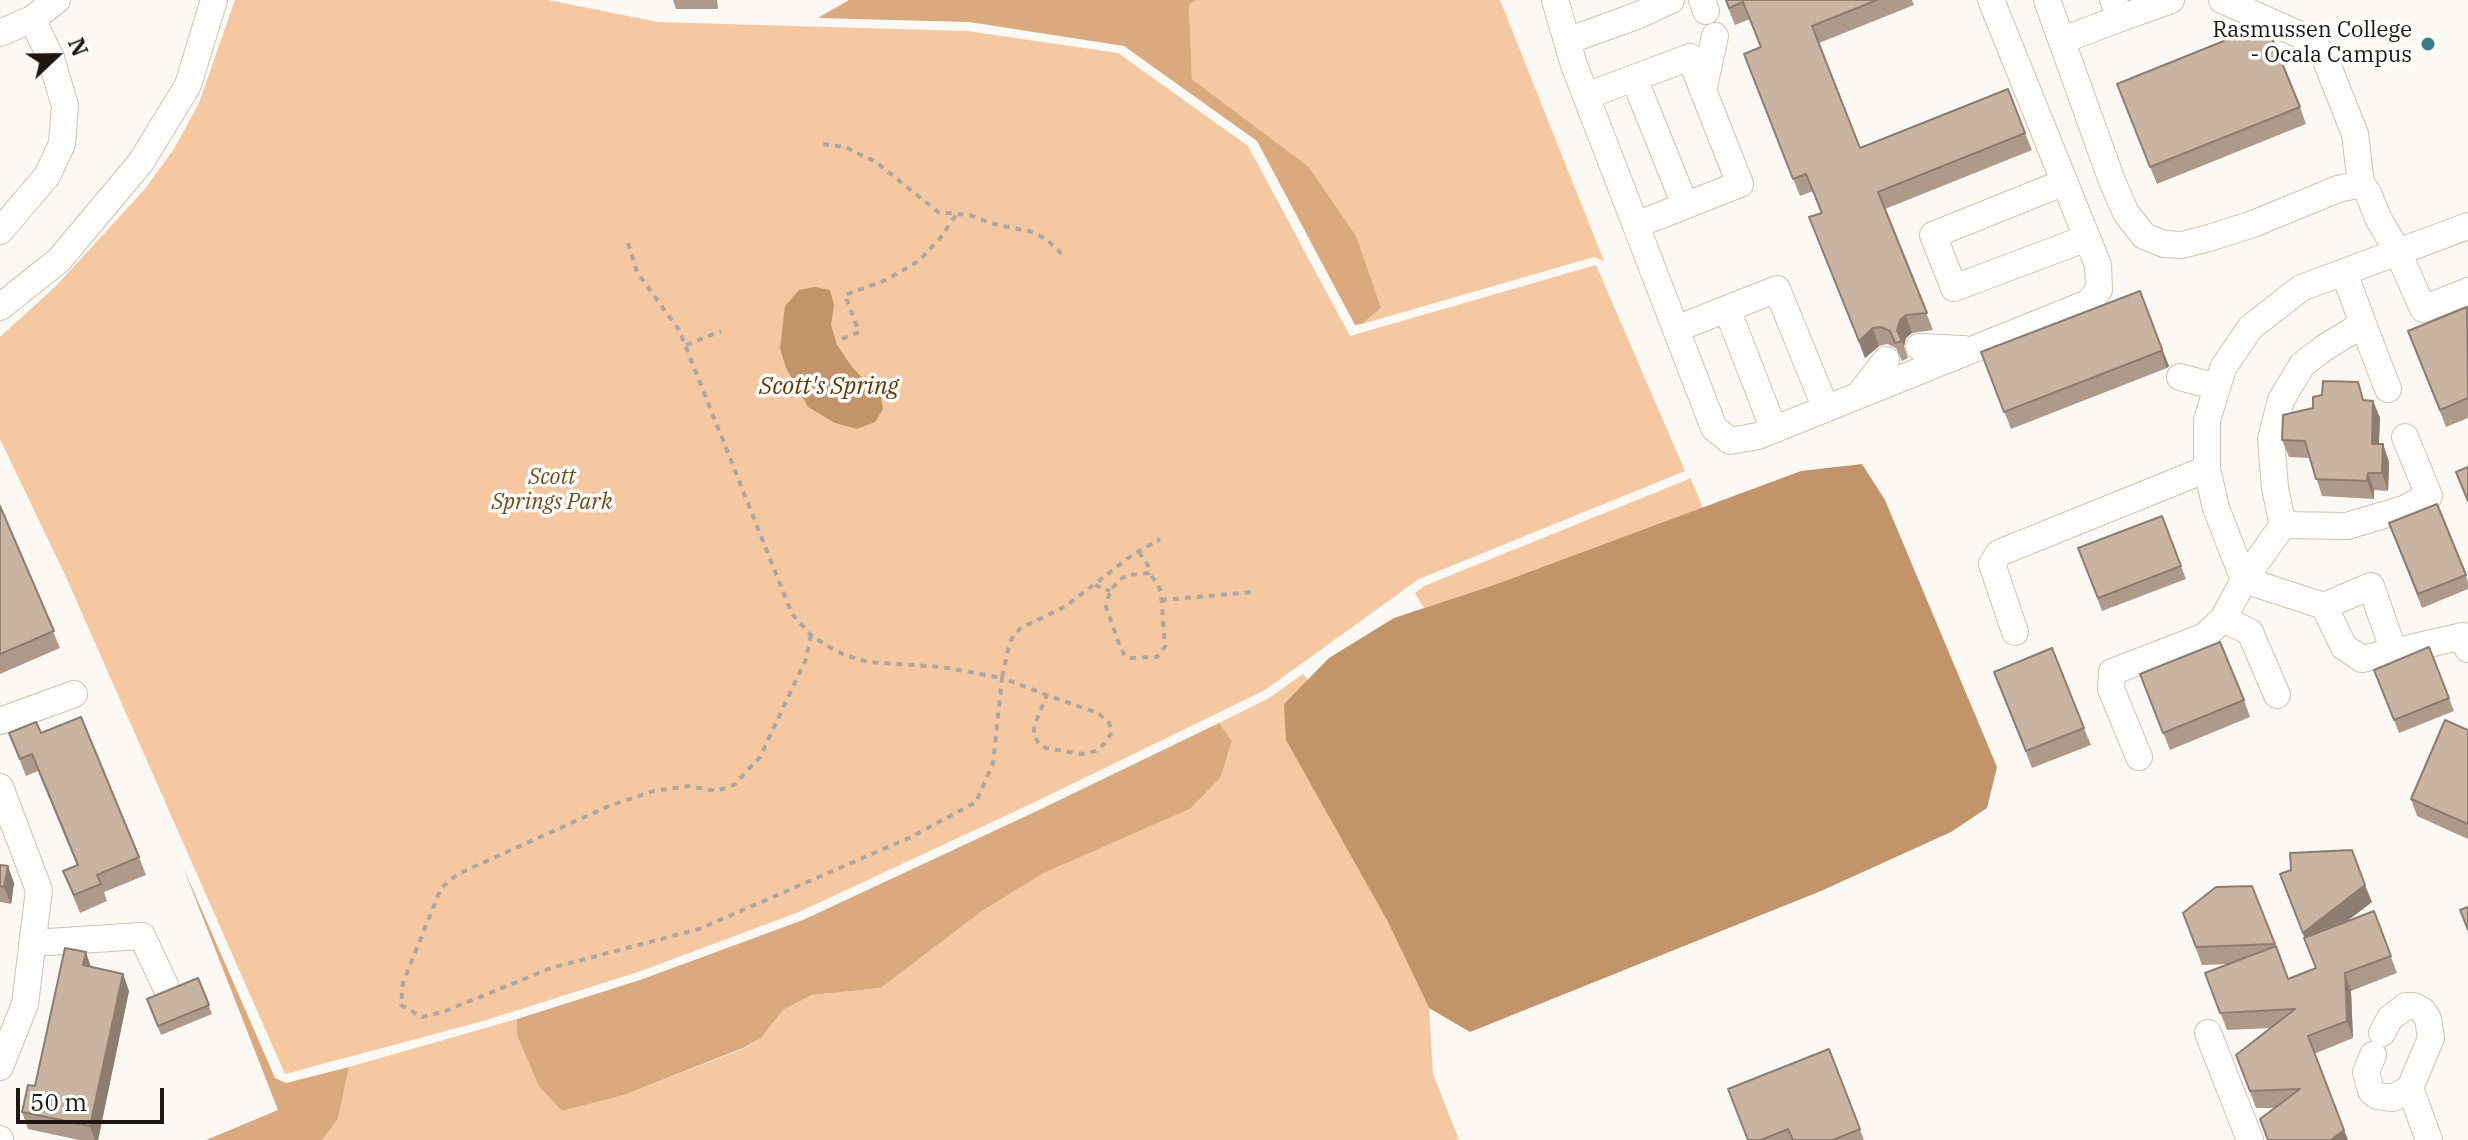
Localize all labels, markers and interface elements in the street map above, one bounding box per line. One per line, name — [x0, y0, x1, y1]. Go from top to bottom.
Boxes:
north arrow — [16, 16, 96, 96]
place label: Rasmussen College - Ocala Campus — [2213, 18, 2412, 70]
text: N — [62, 33, 95, 60]
marker: Rasmussen College - Ocala Campus — [2419, 35, 2437, 53]
water label: Scott's Spring — [759, 373, 899, 401]
park label: Scott Springs Park — [491, 465, 613, 516]
scale bar — [20, 1072, 168, 1122]
text: 50 m — [30, 1086, 87, 1118]

